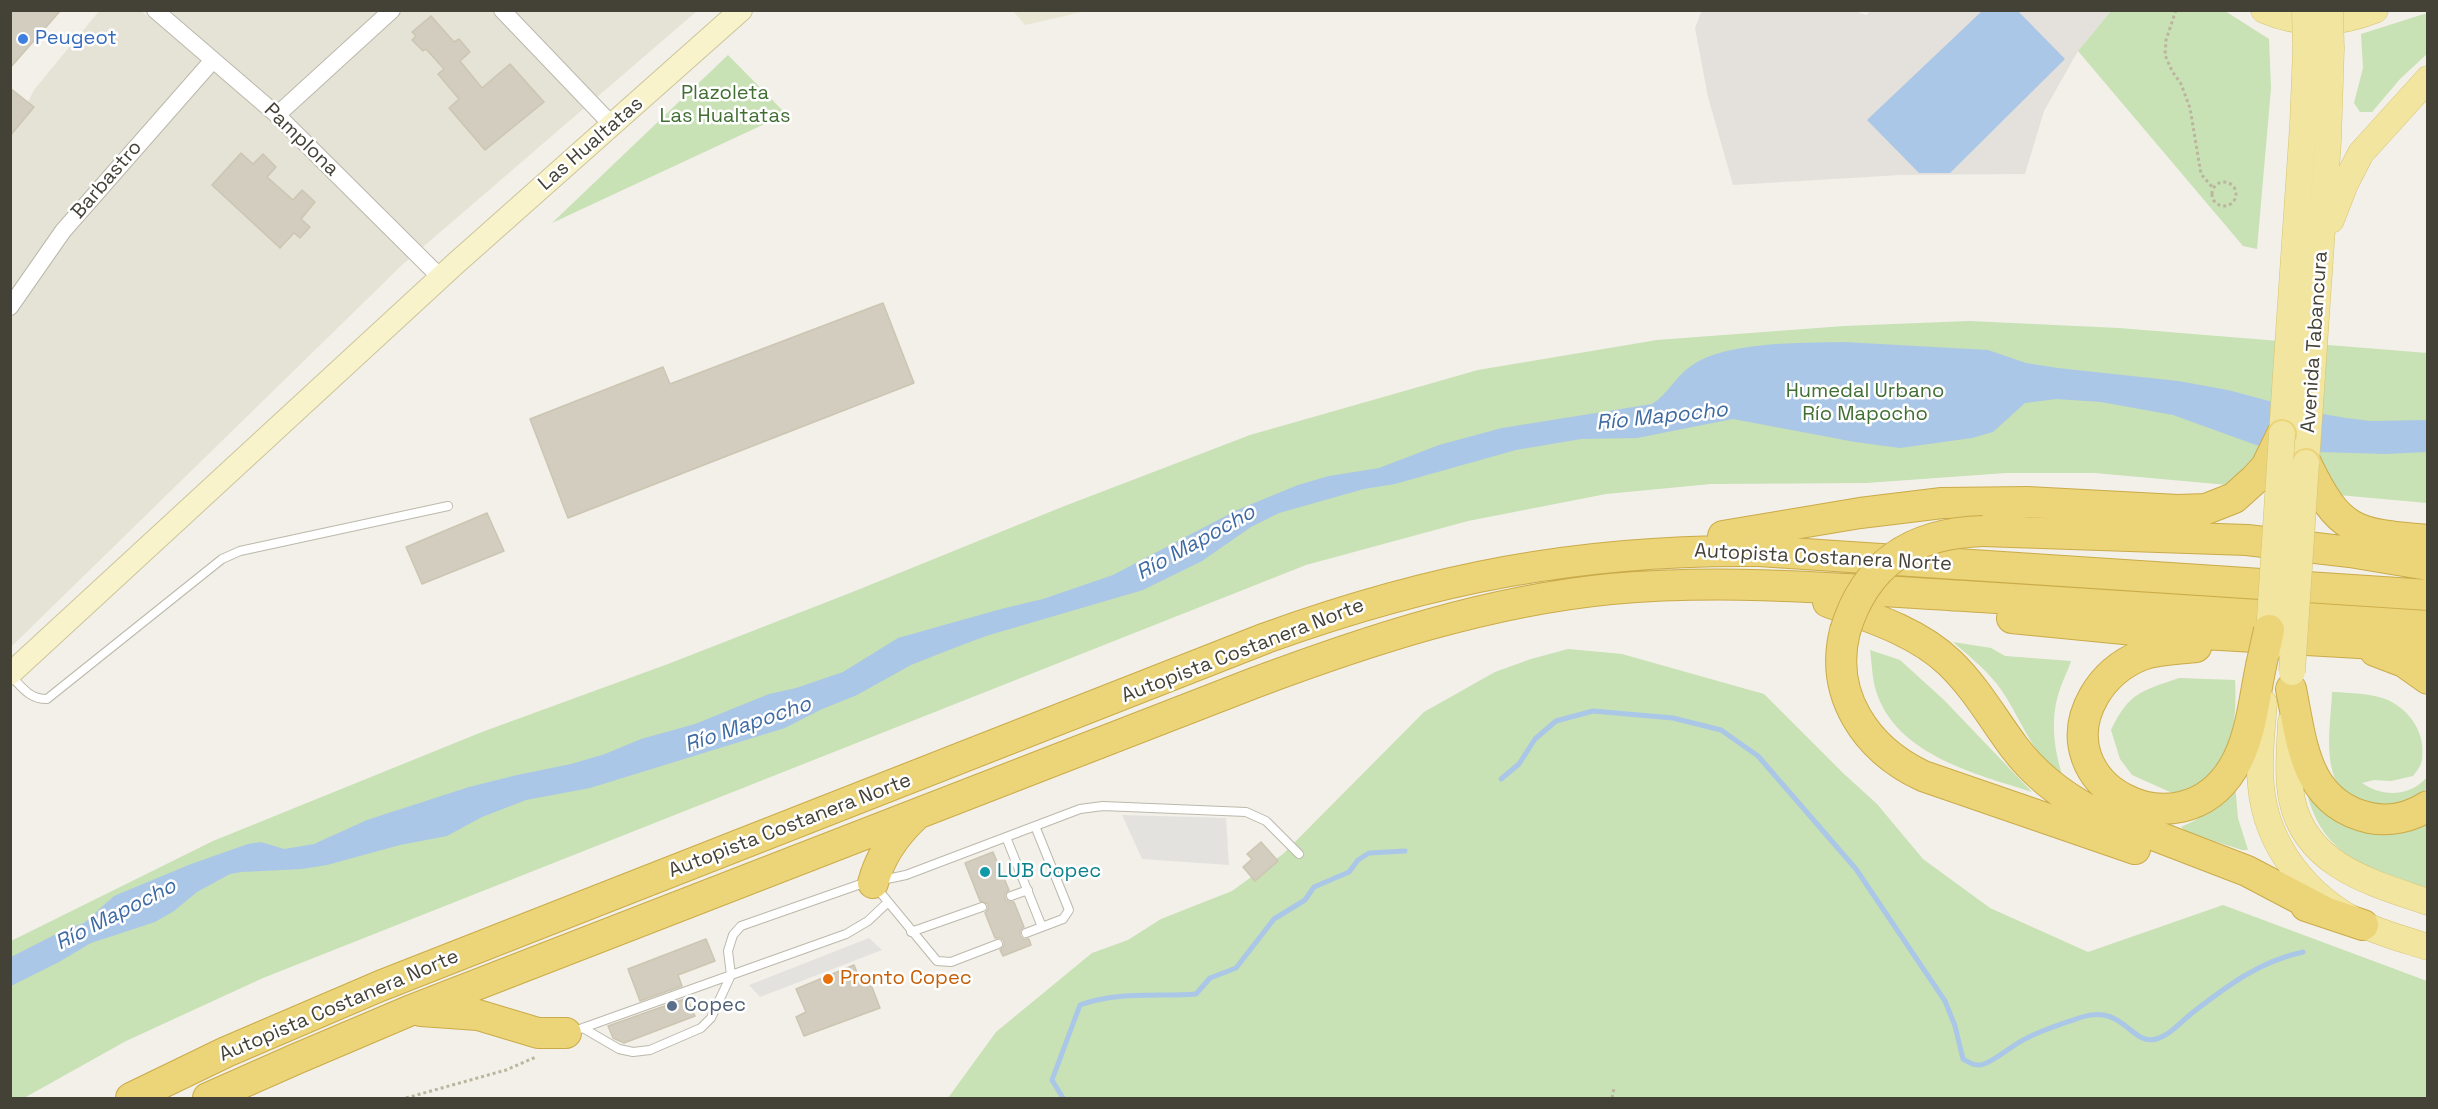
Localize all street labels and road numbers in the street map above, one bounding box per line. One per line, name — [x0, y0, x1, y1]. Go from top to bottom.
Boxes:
street label: Las Hualtatas — [534, 92, 648, 196]
street label: Pamplona — [259, 99, 343, 181]
street label: Barbastro — [67, 136, 147, 224]
street label: Avenida Tabancura — [2297, 250, 2333, 434]
street label: Autopista Costanera Norte — [1694, 539, 1952, 577]
street label: Autopista Costanera Norte — [1118, 594, 1368, 708]
street label: Autopista Costanera Norte — [665, 769, 915, 883]
street label: Autopista Costanera Norte — [216, 945, 462, 1067]

